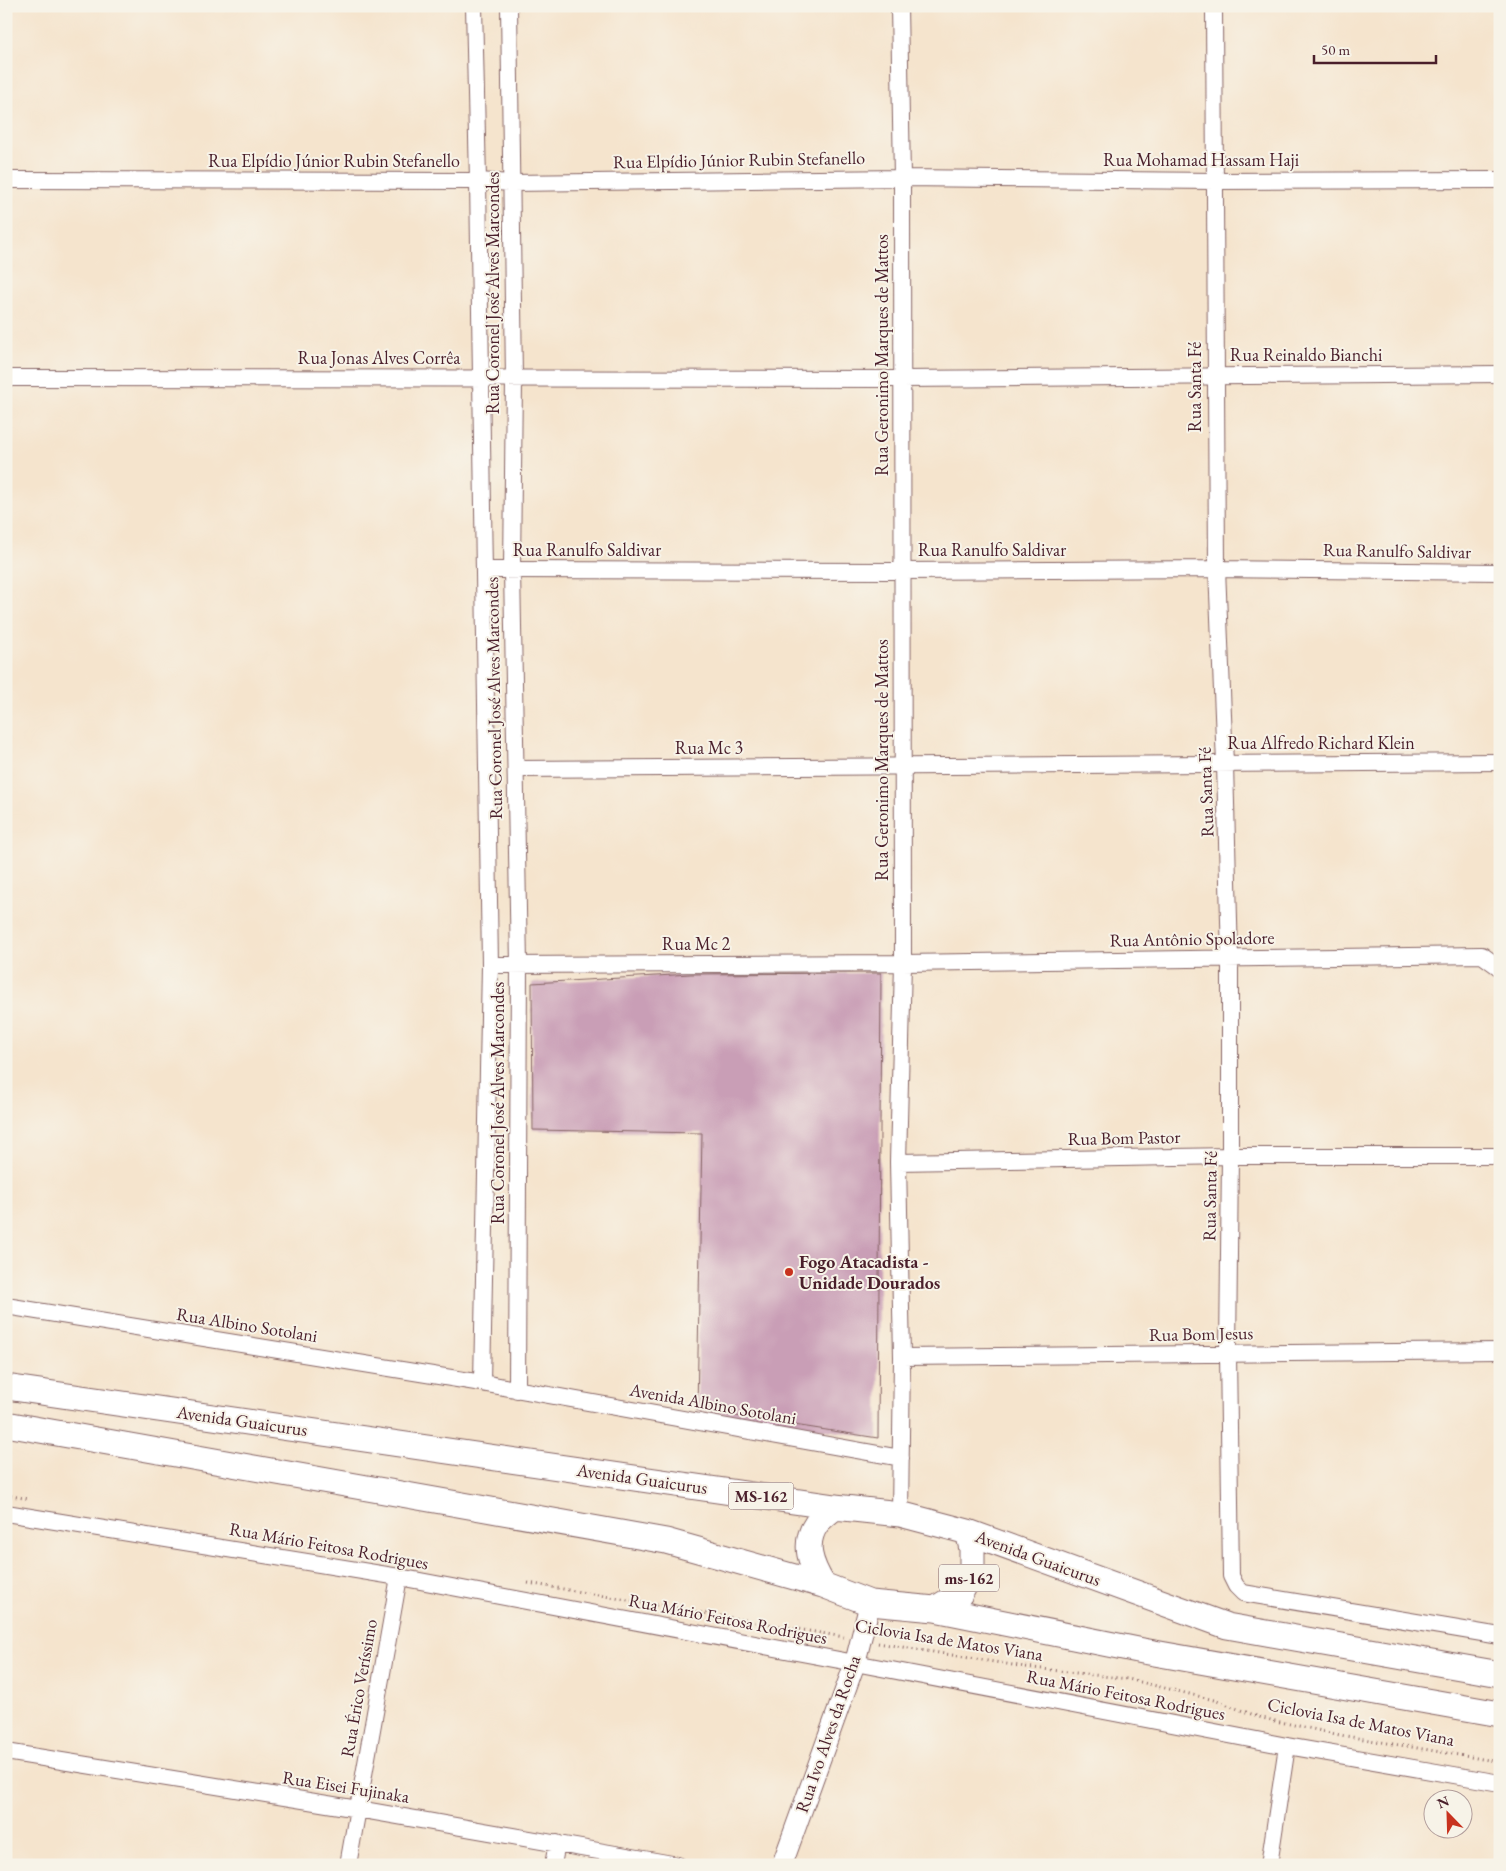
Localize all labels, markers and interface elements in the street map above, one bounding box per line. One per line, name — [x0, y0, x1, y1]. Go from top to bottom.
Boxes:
scale bar — [1314, 32, 1436, 64]
text: 50 m — [1321, 40, 1350, 59]
street label: Rua Elpídio Júnior Rubin Stefanello — [613, 146, 865, 173]
street label: Rua Mohamad Hassam Haji — [1103, 148, 1300, 171]
street label: Rua Elpídio Júnior Rubin Stefanello — [208, 149, 460, 172]
street label: Rua Coronel José Alves Marcondes — [481, 171, 504, 414]
street label: Rua Geronimo Marques de Mattos — [870, 234, 893, 476]
street label: Rua Santa Fé — [1183, 342, 1206, 432]
street label: Rua Reinaldo Bianchi — [1230, 343, 1383, 366]
street label: Rua Jonas Alves Corrêa — [298, 346, 461, 369]
street label: Rua Ranulfo Saldivar — [513, 538, 661, 561]
street label: Rua Ranulfo Saldivar — [918, 538, 1066, 561]
street label: Rua Ranulfo Saldivar — [1323, 538, 1471, 563]
street label: Rua Coronel José Alves Marcondes — [480, 576, 507, 820]
street label: Rua Geronimo Marques de Mattos — [870, 639, 893, 881]
street label: Rua Alfredo Richard Klein — [1227, 731, 1415, 754]
street label: Rua Mc 3 — [675, 736, 743, 759]
street label: Rua Santa Fé — [1192, 746, 1219, 838]
street label: Rua Antônio Spoladore — [1109, 926, 1275, 951]
street label: Rua Mc 2 — [662, 932, 731, 955]
street label: Rua Coronel José Alves Marcondes — [486, 981, 509, 1224]
street label: Rua Bom Pastor — [1067, 1125, 1181, 1150]
street label: Rua Santa Fé — [1197, 1151, 1222, 1241]
place label: Fogo Atacadista - Unidade Dourados — [799, 1250, 940, 1294]
marker: Fogo Atacadista - Unidade Dourados — [783, 1266, 795, 1278]
street label: Rua Albino Sotolani — [175, 1302, 320, 1347]
street label: Rua Bom Jesus — [1149, 1321, 1254, 1346]
street label: Avenida Albino Sotolani — [627, 1377, 799, 1430]
street label: Avenida Guaicurus — [174, 1400, 309, 1441]
street label: Avenida Guaicurus — [574, 1458, 709, 1499]
road number: MS-162 — [728, 1482, 794, 1510]
street label: Rua Mário Feitosa Rodrigues — [228, 1517, 431, 1574]
street label: Avenida Guaicurus — [971, 1524, 1104, 1591]
road number: ms-162 — [939, 1565, 999, 1592]
street label: Rua Mário Feitosa Rodrigues — [627, 1588, 829, 1649]
street label: Ciclovia Isa de Matos Viana — [853, 1613, 1046, 1666]
street label: Rua Érico Veríssimo — [335, 1617, 382, 1759]
street label: Rua Ivo Alves da Rocha — [790, 1651, 866, 1816]
street label: Rua Mário Feitosa Rodrigues — [1025, 1664, 1227, 1725]
street label: Ciclovia Isa de Matos Viana — [1266, 1692, 1457, 1751]
street label: Rua Eisei Fujinaka — [281, 1765, 412, 1808]
north arrow — [1424, 1788, 1474, 1838]
text: N — [1434, 1791, 1452, 1813]

